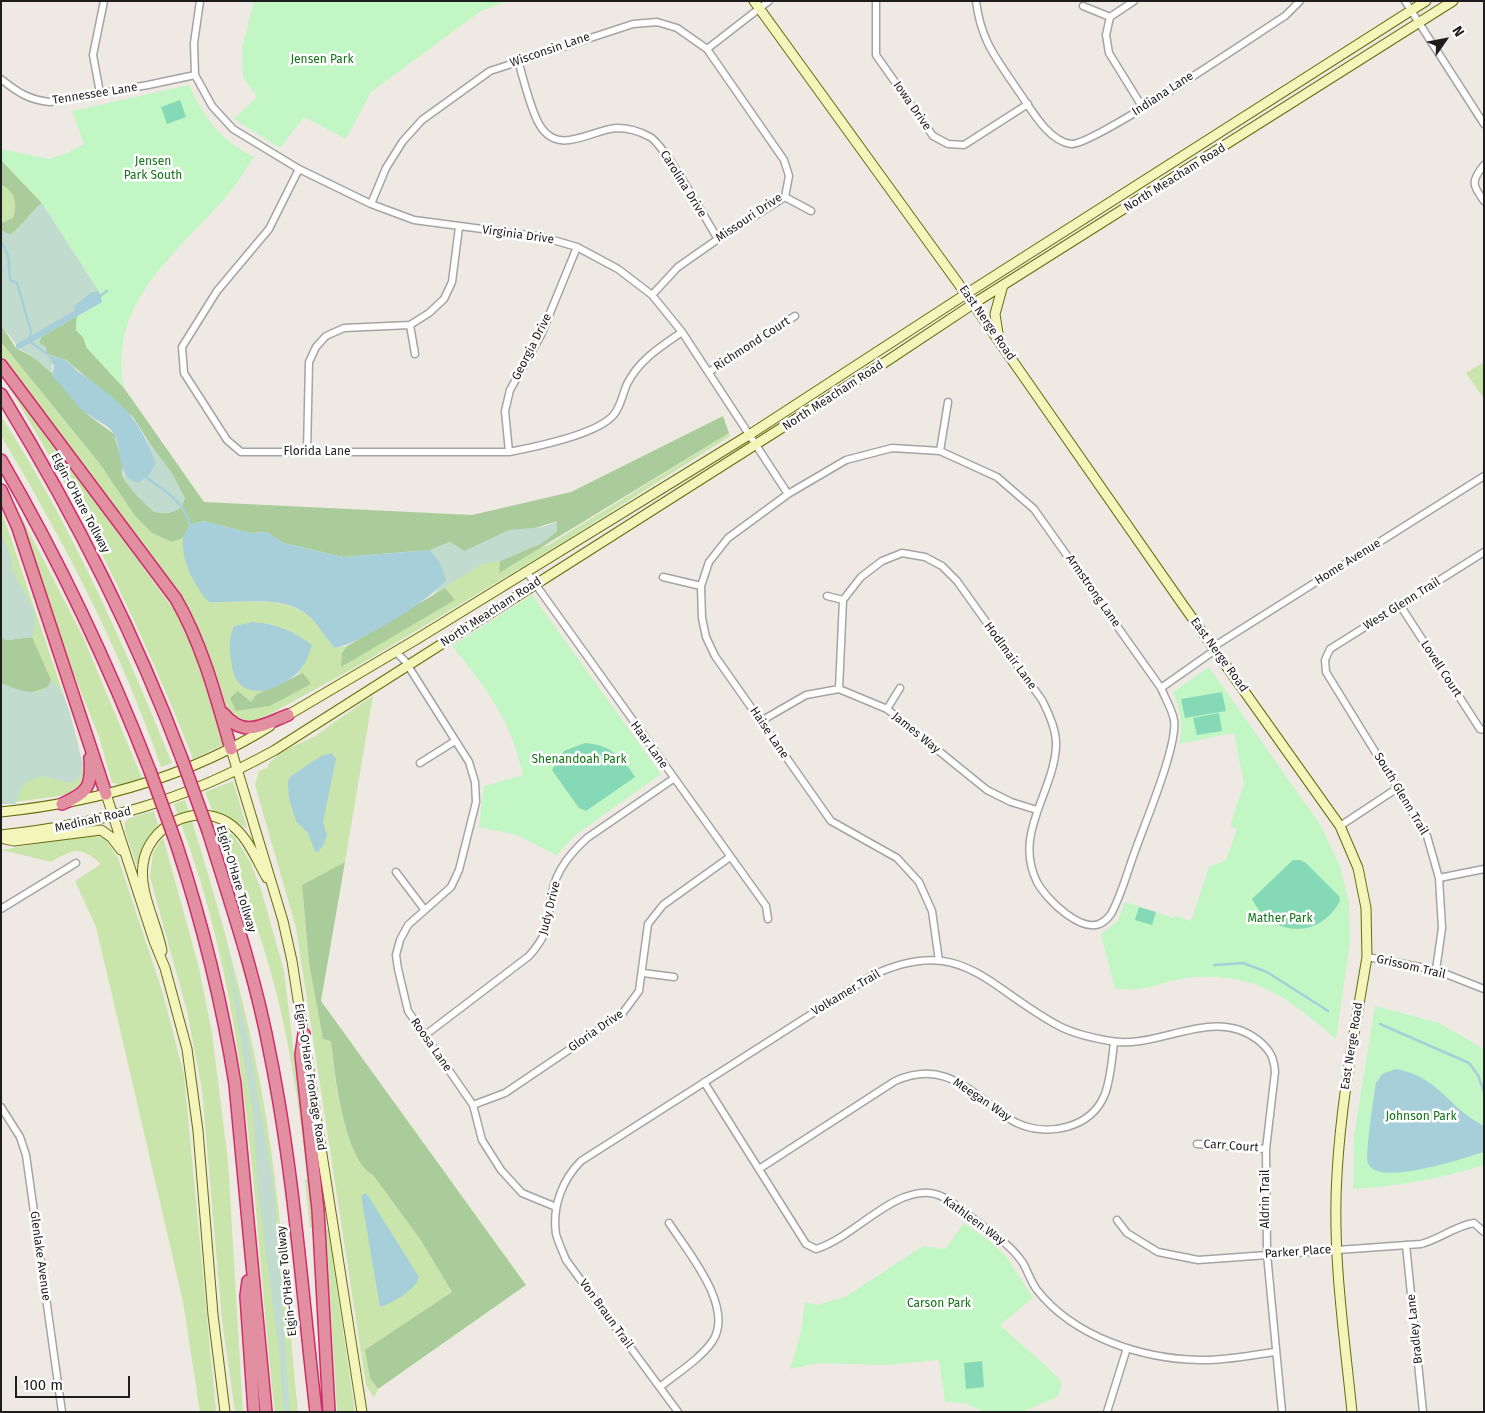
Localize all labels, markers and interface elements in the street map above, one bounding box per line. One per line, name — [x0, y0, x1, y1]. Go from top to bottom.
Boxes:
north arrow — [1420, 15, 1470, 65]
text: N — [1448, 23, 1468, 40]
street label: Wisconsin Lane — [508, 30, 592, 70]
park label: Jensen Park — [290, 53, 354, 67]
street label: Indiana Lane — [1130, 69, 1196, 119]
street label: Iowa Drive — [890, 79, 934, 133]
street label: Tennessee Lane — [51, 80, 139, 108]
street label: North Meacham Road — [1122, 141, 1228, 215]
street label: Carolina Drive — [657, 148, 709, 220]
park label: Jensen Park South — [124, 155, 182, 183]
street label: Missouri Drive — [713, 190, 785, 246]
street label: Virginia Drive — [481, 223, 555, 247]
street label: East Nerge Road — [956, 283, 1018, 363]
street label: Georgia Drive — [509, 311, 555, 383]
street label: Richmond Court — [711, 314, 793, 374]
street label: North Meacham Road — [780, 358, 886, 434]
street label: Florida Lane — [283, 445, 351, 459]
street label: Elgin-O'Hare Tollway — [48, 451, 112, 555]
street label: Home Avenue — [1312, 536, 1384, 588]
street label: Armstrong Lane — [1063, 552, 1123, 630]
street label: North Meacham Road — [438, 574, 544, 650]
street label: West Glenn Trail — [1361, 575, 1443, 633]
street label: East Nerge Road — [1187, 615, 1251, 695]
street label: Hodlmair Lane — [981, 619, 1039, 693]
street label: Lovell Court — [1417, 638, 1465, 700]
street label: Haise Lane — [746, 704, 792, 762]
street label: James Way — [889, 709, 943, 757]
street label: Haar Lane — [627, 719, 671, 771]
street label: South Glenn Trail — [1371, 750, 1431, 838]
park label: Shenandoah Park — [531, 753, 627, 767]
street label: Medinah Road — [53, 804, 133, 836]
street label: Elgin-O'Hare Tollway — [213, 824, 259, 934]
street label: Judy Drive — [536, 880, 564, 936]
park label: Mather Park — [1247, 912, 1313, 926]
street label: Grissom Trail — [1375, 952, 1447, 982]
street label: Volkamer Trail — [809, 967, 883, 1019]
street label: East Nerge Road — [1338, 1001, 1366, 1091]
street label: Elgin-O'Hare Frontage Road — [291, 1002, 329, 1152]
street label: Gloria Drive — [566, 1007, 626, 1055]
street label: Roosa Lane — [407, 1015, 455, 1075]
street label: Meegan Way — [950, 1075, 1014, 1125]
park label: Johnson Park — [1385, 1110, 1457, 1124]
street label: Carr Court — [1203, 1137, 1259, 1155]
street label: Aldrin Trail — [1259, 1169, 1273, 1229]
street label: Kathleen Way — [940, 1194, 1008, 1248]
street label: Glenlake Avenue — [27, 1210, 53, 1302]
street label: Elgin-O'Hare Tollway — [274, 1225, 300, 1337]
street label: Parker Place — [1264, 1242, 1332, 1262]
street label: Von Braun Trail — [576, 1276, 636, 1352]
street label: Bradley Lane — [1404, 1293, 1426, 1365]
park label: Carson Park — [907, 1297, 971, 1311]
scale bar — [18, 1366, 132, 1398]
text: 100 m — [23, 1376, 63, 1394]

